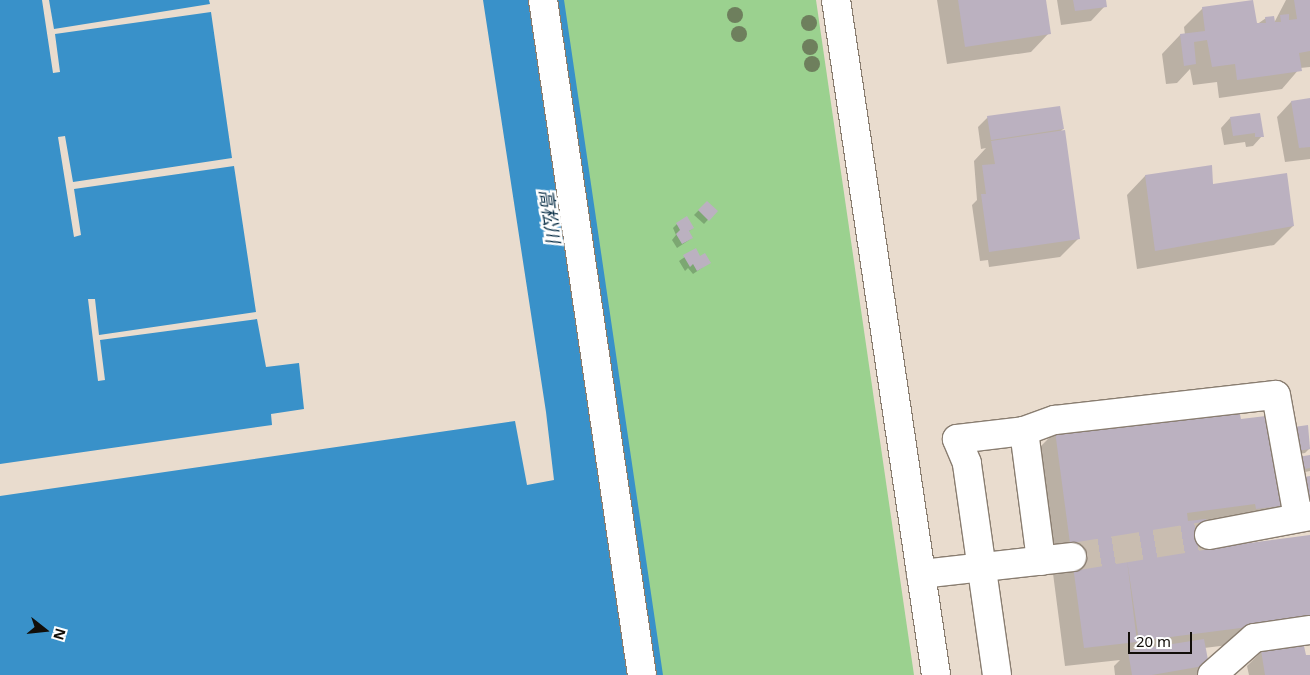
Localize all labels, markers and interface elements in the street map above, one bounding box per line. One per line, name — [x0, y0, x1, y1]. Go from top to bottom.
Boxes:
water label: 高松川 — [536, 188, 564, 244]
north arrow — [20, 605, 70, 655]
scale bar — [1130, 622, 1194, 654]
text: N — [49, 626, 71, 642]
text: 20 m — [1136, 631, 1171, 651]

